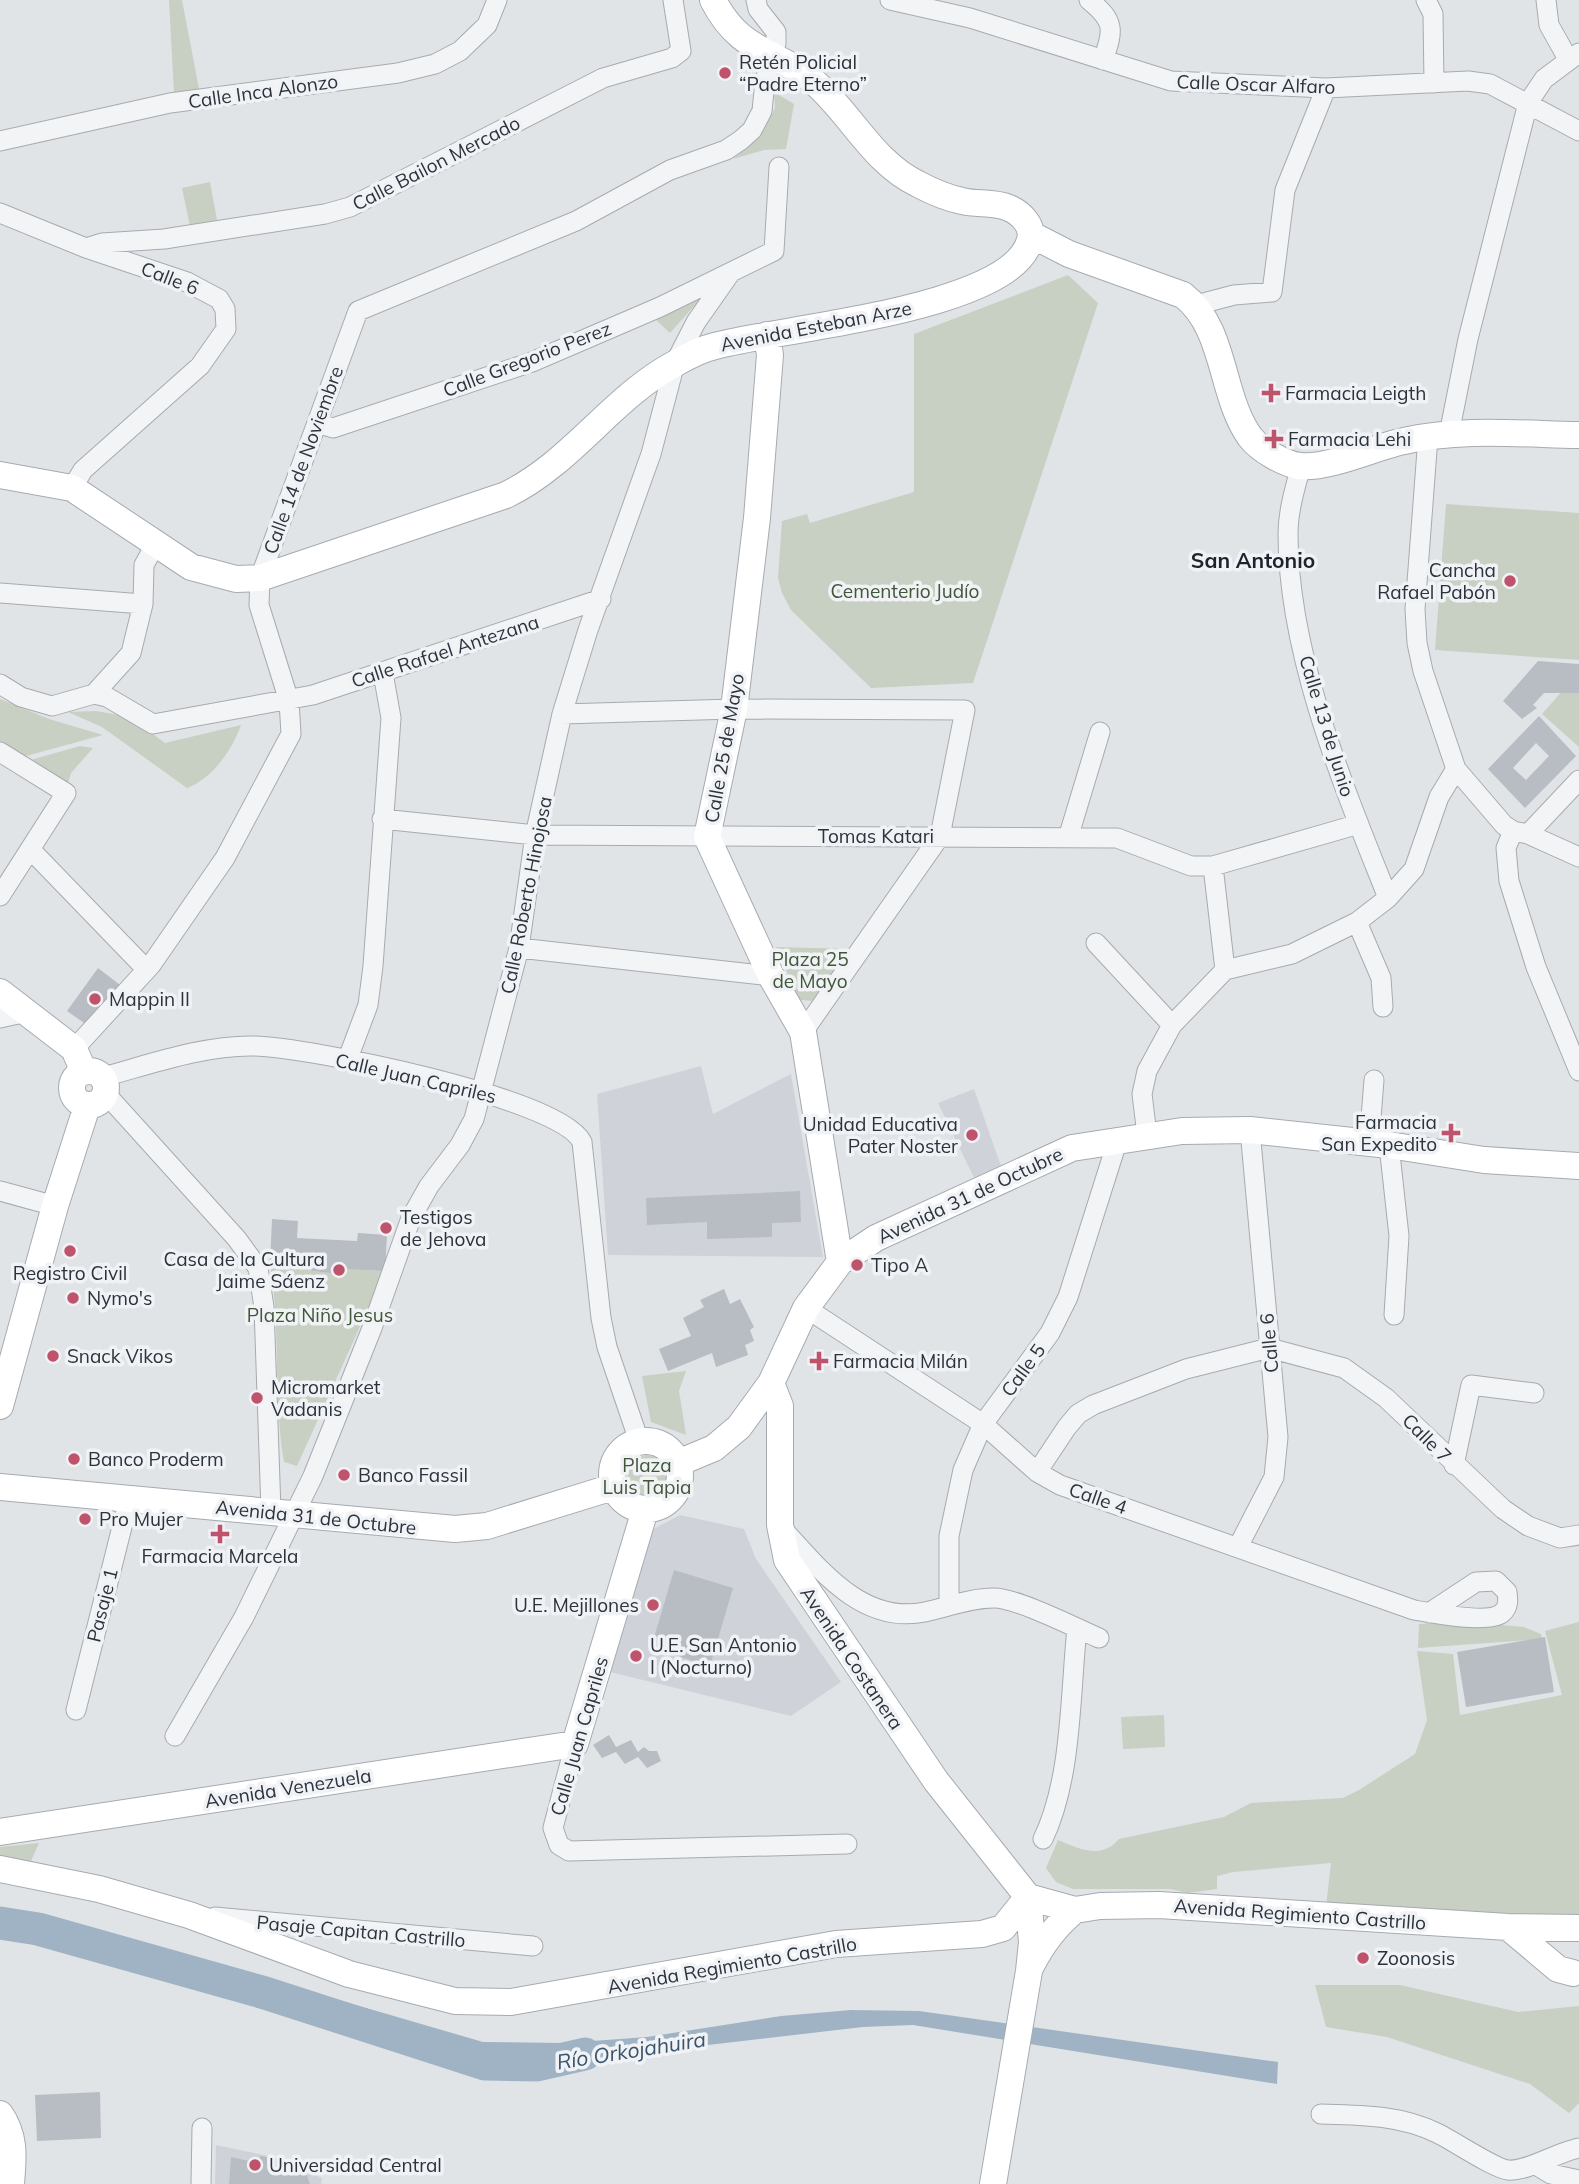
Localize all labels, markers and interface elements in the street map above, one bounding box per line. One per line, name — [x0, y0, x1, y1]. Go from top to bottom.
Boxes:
place label: Retén Policial “Padre Eterno” — [739, 50, 867, 96]
marker: Retén Policial “Padre Eterno” — [717, 65, 733, 81]
street label: Calle Inca Alonzo — [186, 69, 340, 113]
street label: Calle Oscar Alfaro — [1176, 69, 1336, 99]
street label: Calle Bailon Mercado — [348, 110, 524, 216]
street label: Calle 6 — [138, 256, 202, 300]
street label: Avenida Esteban Arze — [718, 296, 914, 356]
street label: Calle Gregorio Perez — [440, 316, 615, 402]
street label: Calle 14 de Noviembre — [258, 363, 348, 557]
place label: Farmacia Leigth — [1285, 381, 1426, 405]
marker: Farmacia Leigth — [1263, 385, 1279, 401]
place label: Farmacia Lehi — [1288, 427, 1411, 451]
marker: Farmacia Lehi — [1266, 431, 1282, 447]
district label: San Antonio — [1191, 547, 1315, 573]
place label: Cancha Rafael Pabón — [1377, 558, 1496, 604]
marker: Cancha Rafael Pabón — [1502, 573, 1518, 589]
park label: Cementerio Judío — [831, 579, 979, 603]
street label: Calle Rafael Antezana — [348, 609, 542, 693]
street label: Calle 13 de Junio — [1294, 652, 1360, 800]
street label: Calle 25 de Mayo — [699, 671, 749, 825]
street label: Calle Roberto Hinojosa — [495, 794, 557, 996]
street label: Tomas Katari — [818, 824, 934, 848]
park label: Plaza 25 de Mayo — [771, 947, 849, 993]
place label: Mappin II — [109, 987, 190, 1011]
marker: Mappin II — [87, 991, 103, 1007]
street label: Calle Juan Capriles — [333, 1048, 499, 1108]
place label: Farmacia San Expedito — [1321, 1110, 1437, 1156]
place label: Unidad Educativa Pater Noster — [803, 1112, 958, 1158]
marker: Farmacia San Expedito — [1443, 1125, 1459, 1141]
marker: Unidad Educativa Pater Noster — [964, 1127, 980, 1143]
street label: Avenida 31 de Octubre — [873, 1141, 1067, 1249]
place label: Testigos de Jehova — [400, 1205, 486, 1251]
marker: Testigos de Jehova — [378, 1220, 394, 1236]
marker: Registro Civil — [62, 1243, 78, 1259]
place label: Casa de la Cultura Jaime Sáenz — [163, 1247, 325, 1293]
place label: Tipo A — [871, 1253, 928, 1277]
marker: Tipo A — [849, 1257, 865, 1273]
place label: Registro Civil — [13, 1261, 127, 1285]
marker: Casa de la Cultura Jaime Sáenz — [331, 1262, 347, 1278]
place label: Nymo's — [87, 1286, 152, 1310]
marker: Nymo's — [65, 1290, 81, 1306]
park label: Plaza Niño Jesus — [247, 1303, 393, 1327]
street label: Calle 6 — [1254, 1312, 1284, 1374]
street label: Calle 5 — [996, 1339, 1050, 1401]
place label: Snack Vikos — [67, 1344, 173, 1368]
marker: Snack Vikos — [45, 1348, 61, 1364]
place label: Farmacia Milán — [833, 1349, 968, 1373]
marker: Farmacia Milán — [811, 1353, 827, 1369]
place label: Micromarket Vadanis — [271, 1375, 381, 1421]
marker: Micromarket Vadanis — [249, 1390, 265, 1406]
street label: Calle 7 — [1397, 1408, 1457, 1468]
place label: Banco Proderm — [88, 1447, 224, 1471]
marker: Banco Proderm — [66, 1451, 82, 1467]
park label: Plaza Luis Tapia — [603, 1453, 691, 1499]
place label: Banco Fassil — [358, 1463, 468, 1487]
marker: Banco Fassil — [336, 1467, 352, 1483]
street label: Calle 4 — [1066, 1477, 1130, 1519]
street label: Avenida 31 de Octubre — [214, 1495, 418, 1539]
place label: Pro Mujer — [99, 1507, 183, 1531]
marker: Pro Mujer — [77, 1511, 93, 1527]
marker: Farmacia Marcela — [212, 1526, 228, 1542]
place label: Farmacia Marcela — [142, 1544, 298, 1568]
street label: Pasaje 1 — [81, 1566, 123, 1644]
street label: Avenida Costanera — [795, 1582, 909, 1734]
place label: U.E. Mejillones — [514, 1593, 639, 1617]
marker: U.E. Mejillones — [645, 1597, 661, 1613]
place label: U.E. San Antonio I (Nocturno) — [650, 1633, 797, 1679]
marker: U.E. San Antonio I (Nocturno) — [628, 1648, 644, 1664]
street label: Calle Juan Capriles — [545, 1654, 613, 1818]
street label: Avenida Venezuela — [203, 1763, 373, 1813]
street label: Avenida Regimiento Castrillo — [1173, 1893, 1427, 1935]
street label: Pasaje Capitan Castrillo — [256, 1910, 466, 1952]
street label: Avenida Regimiento Castrillo — [605, 1931, 859, 1999]
place label: Zoonosis — [1377, 1946, 1455, 1970]
marker: Zoonosis — [1355, 1950, 1371, 1966]
water label: Río Orkojahuira — [555, 2025, 707, 2075]
place label: Universidad Central — [269, 2153, 442, 2177]
marker: Universidad Central — [247, 2157, 263, 2173]

